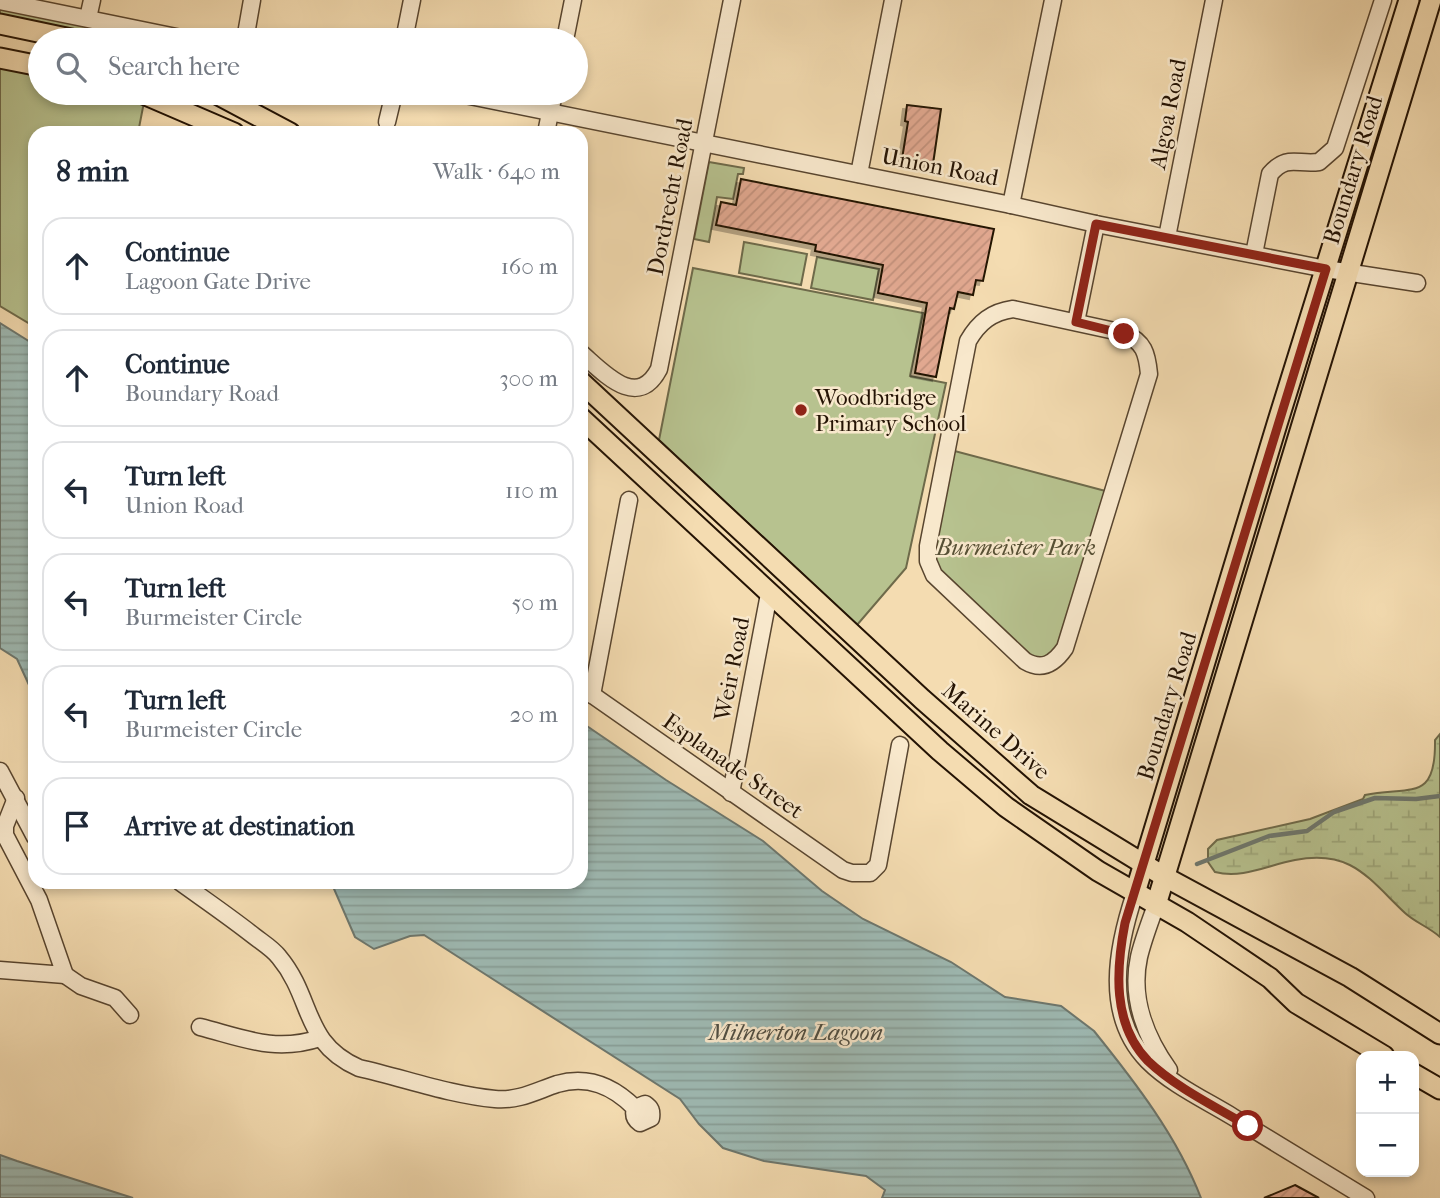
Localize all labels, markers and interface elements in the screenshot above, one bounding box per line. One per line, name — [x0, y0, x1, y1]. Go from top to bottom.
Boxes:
search box — [28, 28, 588, 105]
icon: search — [52, 48, 90, 86]
text: Search here — [108, 51, 240, 82]
street label: Algoa Road — [1144, 56, 1192, 172]
street label: Boundary Road — [1318, 92, 1389, 248]
street label: Dordrecht Road — [642, 116, 699, 278]
street label: Union Road — [879, 142, 1001, 192]
text: 8 min — [56, 154, 129, 189]
text: Walk · 640 m — [433, 158, 560, 185]
text: Continue — [125, 237, 230, 268]
icon: ahead — [58, 247, 96, 285]
text: 160 m — [501, 253, 558, 280]
text: Lagoon Gate Drive — [125, 268, 311, 295]
route end — [1108, 318, 1139, 349]
text: Continue — [125, 349, 230, 380]
icon: ahead — [58, 359, 96, 397]
text: 300 m — [499, 365, 558, 392]
text: Boundary Road — [125, 380, 279, 407]
place label: Woodbridge Primary School — [814, 384, 967, 437]
marker: Woodbridge Primary School — [793, 402, 809, 418]
text: Turn left — [125, 461, 226, 492]
icon: left — [58, 471, 96, 509]
text: 110 m — [505, 477, 558, 504]
text: Union Road — [125, 492, 244, 519]
park label: Burmeister Park — [934, 534, 1096, 561]
text: Turn left — [125, 573, 226, 604]
icon: left — [58, 583, 96, 621]
text: 50 m — [511, 589, 558, 616]
text: Burmeister Circle — [125, 604, 302, 631]
street label: Weir Road — [709, 614, 755, 724]
street label: Boundary Road — [1132, 628, 1203, 784]
street label: Marine Drive — [937, 677, 1055, 785]
text: Turn left — [125, 685, 226, 716]
icon: left — [58, 695, 96, 733]
text: 20 m — [509, 701, 558, 728]
street label: Esplanade Street — [658, 708, 808, 824]
text: Burmeister Circle — [125, 716, 302, 743]
icon: arrive — [58, 807, 96, 845]
text: Arrive at destination — [125, 811, 355, 842]
water label: Milnerton Lagoon — [707, 1018, 883, 1046]
map controls — [1356, 1051, 1419, 1177]
button: + — [1356, 1051, 1419, 1114]
route start — [1232, 1110, 1263, 1141]
button: − — [1356, 1114, 1419, 1177]

